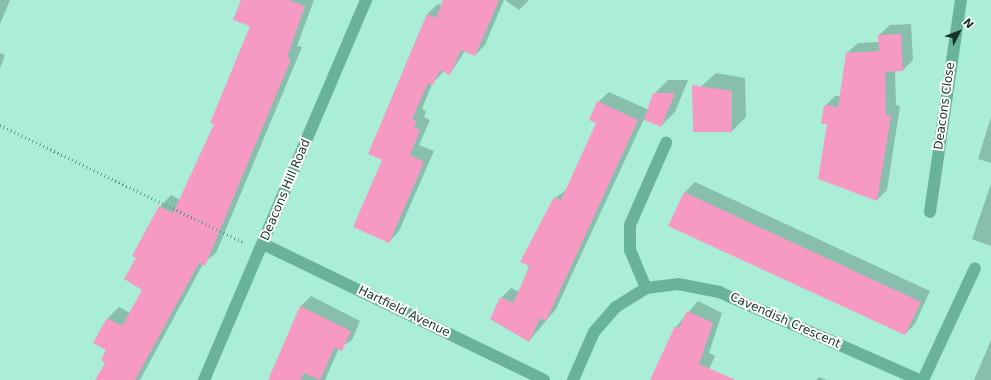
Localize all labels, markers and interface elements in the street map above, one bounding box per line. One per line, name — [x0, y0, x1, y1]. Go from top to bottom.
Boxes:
north arrow — [939, 12, 979, 52]
text: N — [960, 16, 976, 31]
street label: Deacons Close — [932, 61, 958, 151]
street label: Deacons Hill Road — [258, 137, 314, 243]
street label: Hartfield Avenue — [356, 284, 452, 340]
street label: Cavendish Crescent — [728, 290, 842, 352]

